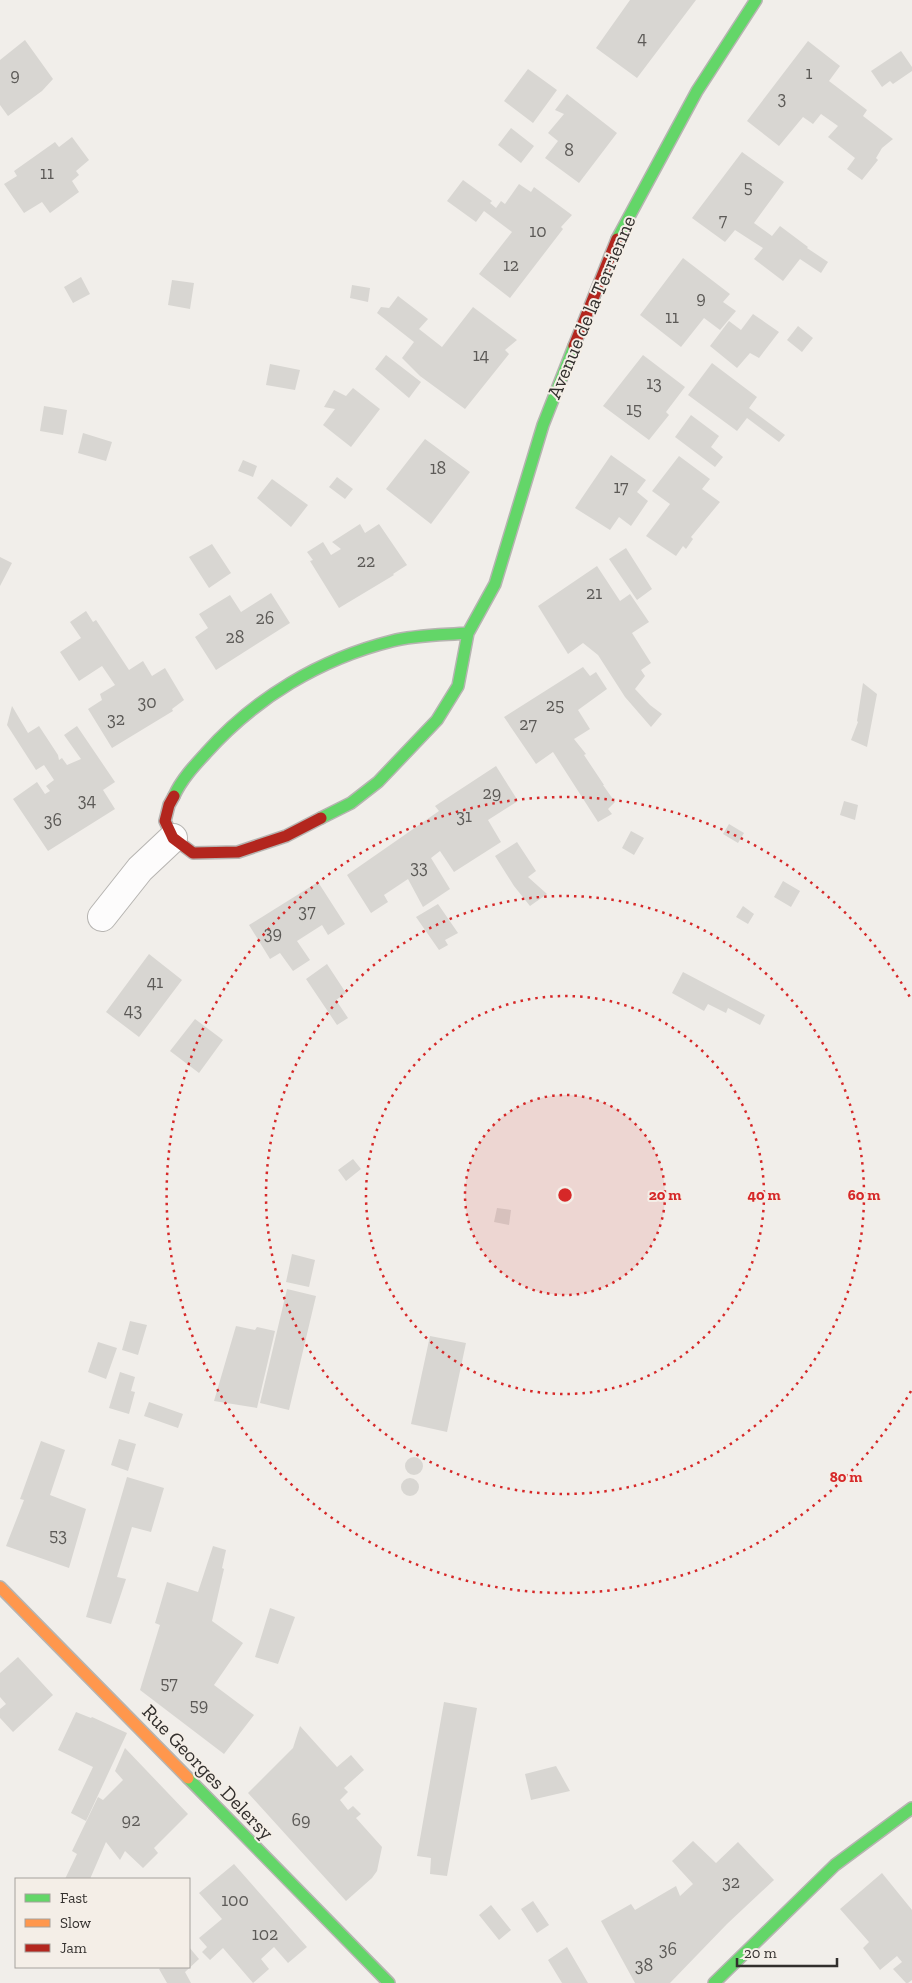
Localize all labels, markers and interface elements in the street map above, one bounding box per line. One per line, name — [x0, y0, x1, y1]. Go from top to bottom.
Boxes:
house number: 4 — [637, 27, 647, 49]
house number: 1 — [806, 62, 813, 84]
house number: 9 — [10, 64, 20, 86]
house number: 3 — [778, 87, 787, 109]
house number: 8 — [564, 139, 574, 161]
house number: 11 — [40, 162, 54, 184]
house number: 5 — [743, 176, 753, 198]
house number: 7 — [719, 209, 728, 231]
street label: Avenue de la Terrienne — [542, 212, 640, 402]
house number: 10 — [529, 220, 547, 242]
house number: 12 — [503, 254, 519, 276]
house number: 9 — [696, 287, 706, 309]
house number: 11 — [665, 306, 679, 328]
house number: 14 — [473, 344, 490, 366]
house number: 13 — [646, 372, 662, 394]
house number: 15 — [626, 398, 642, 420]
house number: 18 — [430, 457, 446, 479]
house number: 17 — [613, 476, 629, 498]
house number: 22 — [357, 550, 375, 572]
house number: 21 — [586, 582, 602, 604]
house number: 26 — [256, 607, 274, 629]
house number: 28 — [226, 626, 244, 648]
house number: 30 — [137, 691, 157, 713]
house number: 25 — [546, 694, 564, 716]
house number: 32 — [107, 708, 125, 730]
house number: 27 — [519, 713, 537, 735]
house number: 29 — [483, 782, 501, 804]
house number: 34 — [78, 789, 97, 811]
house number: 31 — [456, 805, 472, 827]
house number: 36 — [44, 809, 62, 831]
house number: 33 — [410, 856, 428, 878]
house number: 37 — [298, 900, 316, 922]
house number: 39 — [264, 922, 282, 944]
house number: 41 — [147, 971, 163, 993]
house number: 43 — [124, 999, 142, 1021]
centre of rings — [556, 1186, 574, 1204]
text: 20 m — [649, 1186, 681, 1204]
text: 40 m — [747, 1186, 781, 1204]
text: 60 m — [848, 1186, 880, 1204]
text: 80 m — [830, 1468, 862, 1486]
house number: 53 — [49, 1524, 67, 1546]
house number: 57 — [160, 1672, 178, 1694]
house number: 59 — [190, 1694, 208, 1716]
street label: Rue Georges Delersy — [137, 1699, 279, 1845]
house number: 92 — [122, 1809, 140, 1831]
house number: 69 — [291, 1809, 311, 1831]
house number: 32 — [722, 1871, 740, 1893]
legend — [15, 1878, 190, 1968]
text: Fast — [60, 1889, 88, 1907]
house number: 100 — [221, 1889, 249, 1911]
text: Slow — [60, 1914, 92, 1932]
house number: 102 — [252, 1923, 278, 1945]
scale bar — [737, 1936, 837, 1968]
house number: 36 — [659, 1938, 677, 1960]
text: Jam — [60, 1939, 87, 1957]
text: 20 m — [744, 1944, 777, 1962]
house number: 38 — [635, 1954, 653, 1976]

